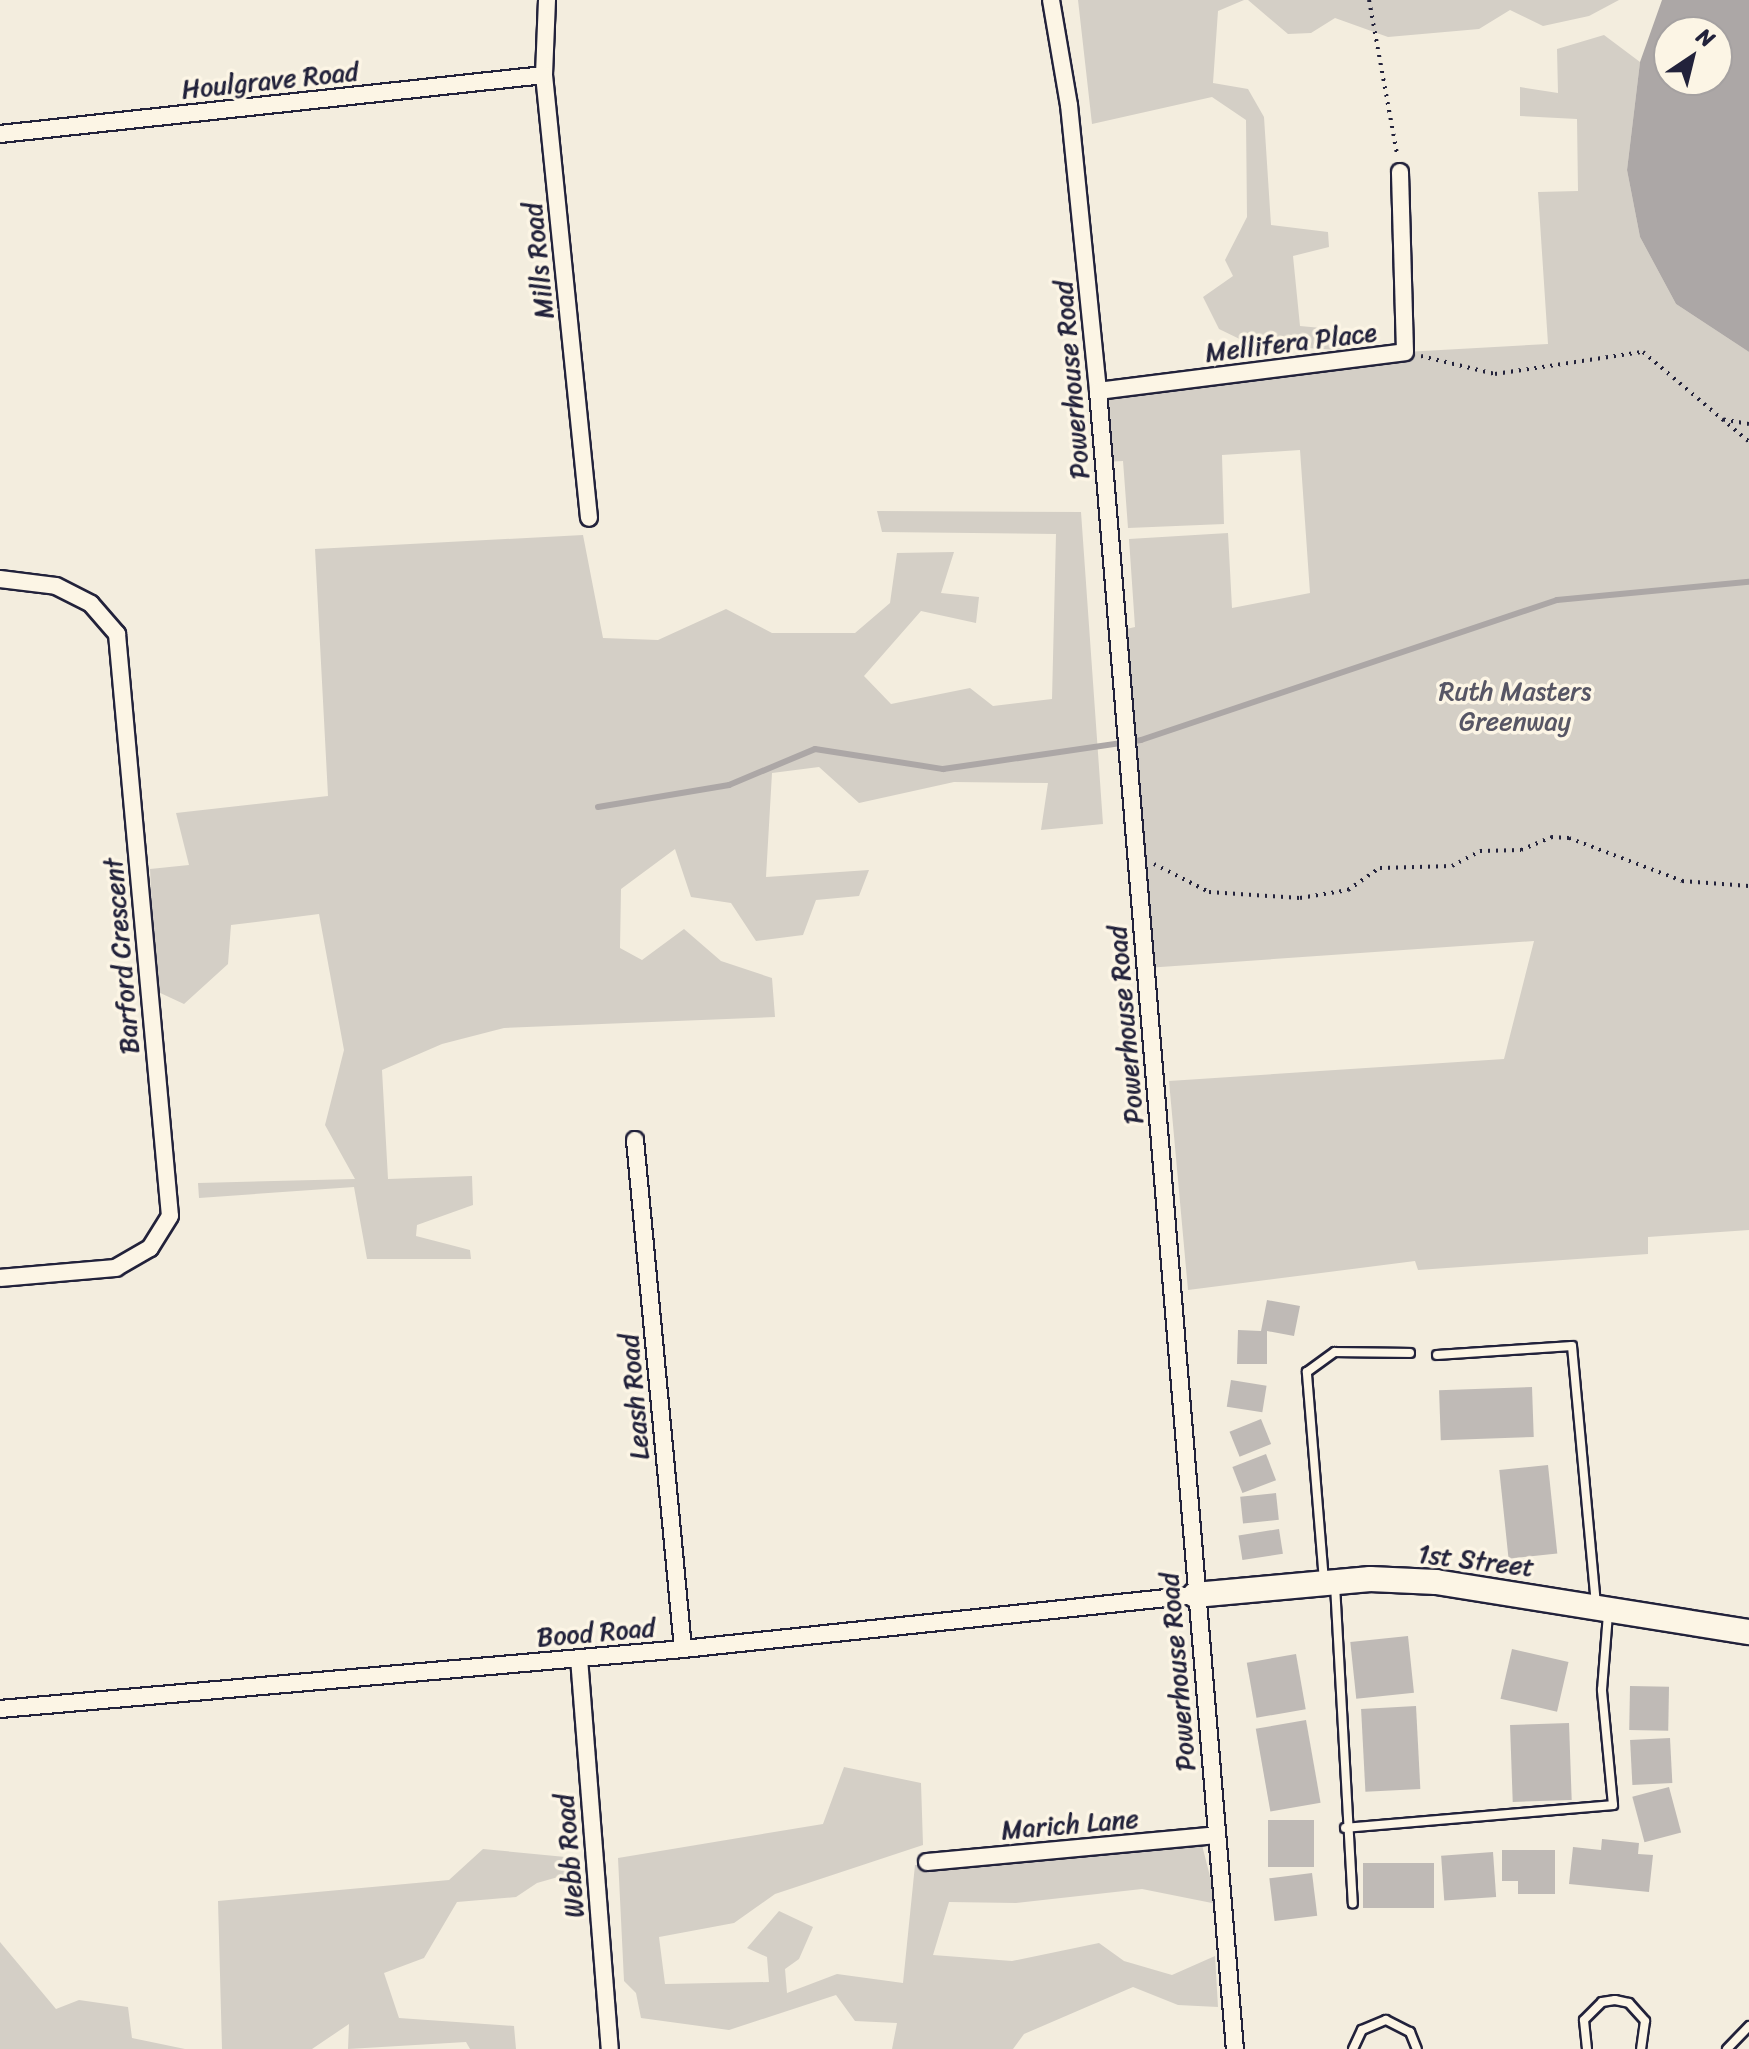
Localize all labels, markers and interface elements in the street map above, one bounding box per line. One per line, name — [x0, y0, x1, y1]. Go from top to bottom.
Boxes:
north arrow — [1653, 16, 1733, 96]
text: N — [1688, 17, 1723, 58]
street label: Houlgrave Road — [180, 56, 360, 106]
street label: Mills Road — [517, 202, 561, 320]
street label: Powerhouse Road — [1048, 279, 1096, 481]
street label: Mellifera Place — [1203, 317, 1379, 369]
park label: Ruth Masters Greenway — [1437, 676, 1593, 738]
street label: Barford Crescent — [98, 855, 146, 1057]
street label: Powerhouse Road — [1102, 924, 1150, 1126]
street label: Leash Road — [614, 1333, 656, 1461]
street label: 1st Street — [1416, 1538, 1536, 1584]
street label: Powerhouse Road — [1154, 1571, 1202, 1773]
street label: Bood Road — [535, 1612, 657, 1654]
street label: Webb Road — [549, 1793, 591, 1919]
street label: Marich Lane — [1000, 1803, 1140, 1847]

